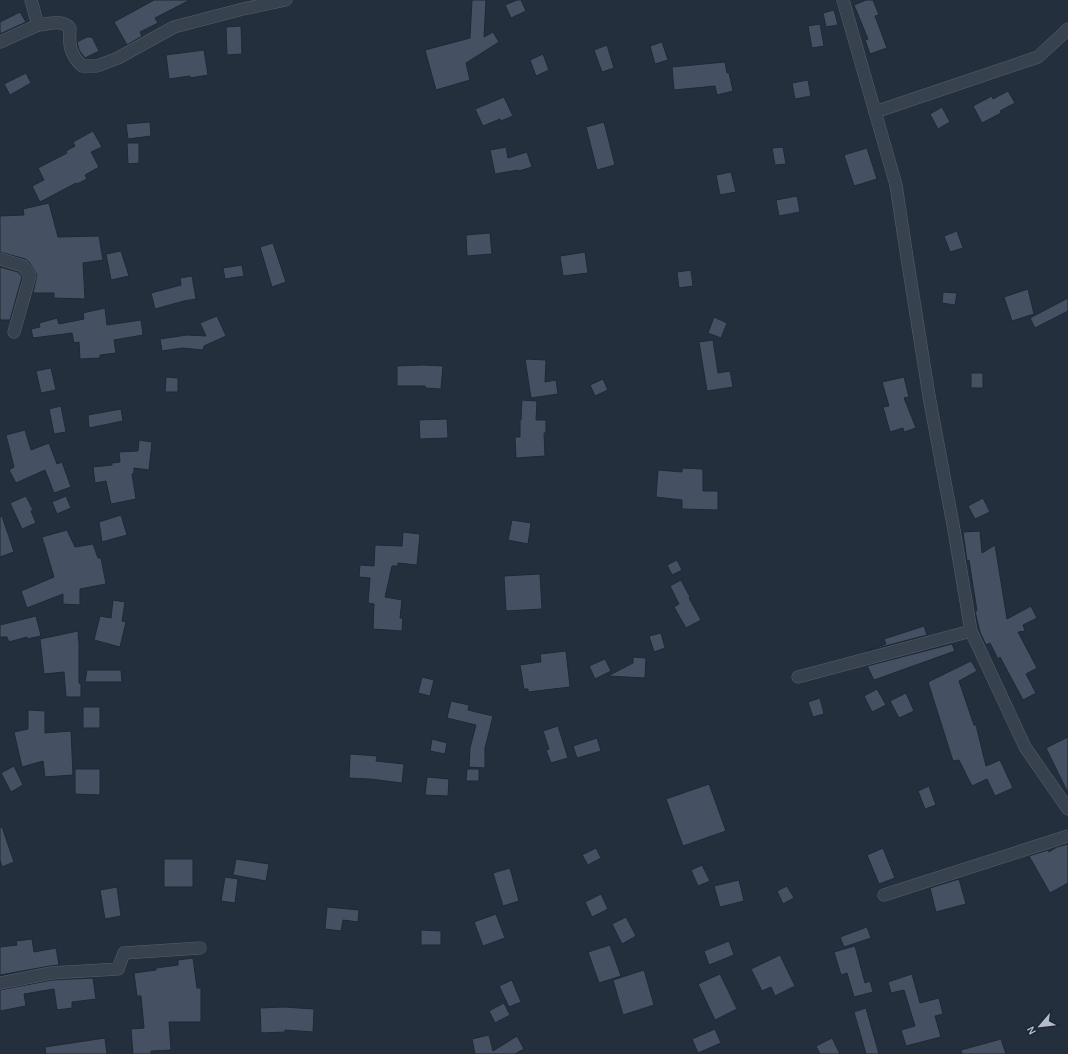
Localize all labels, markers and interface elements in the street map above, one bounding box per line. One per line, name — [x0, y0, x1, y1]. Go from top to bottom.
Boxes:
north arrow — [1020, 1006, 1060, 1046]
text: N — [1024, 1024, 1039, 1037]

